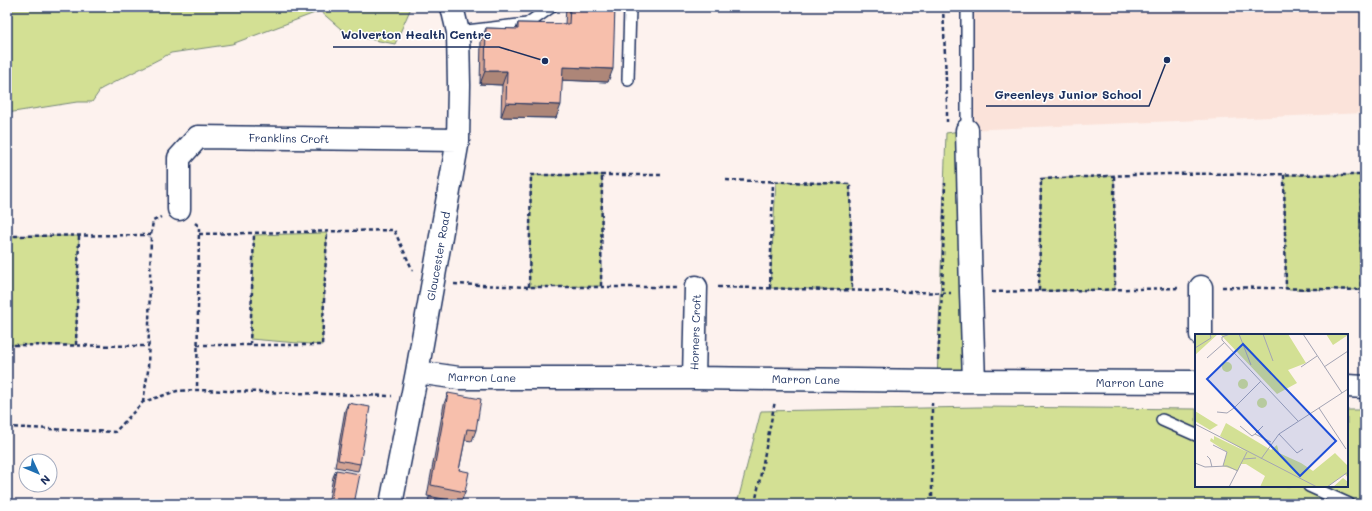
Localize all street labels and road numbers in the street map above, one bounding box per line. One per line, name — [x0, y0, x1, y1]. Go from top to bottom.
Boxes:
street label: Franklins Croft — [249, 130, 330, 146]
street label: Gloucester Road — [423, 210, 453, 302]
street label: Horners Croft — [686, 294, 704, 370]
street label: Marron Lane — [448, 369, 516, 385]
street label: Marron Lane — [772, 371, 840, 387]
street label: Marron Lane — [1096, 375, 1164, 390]

